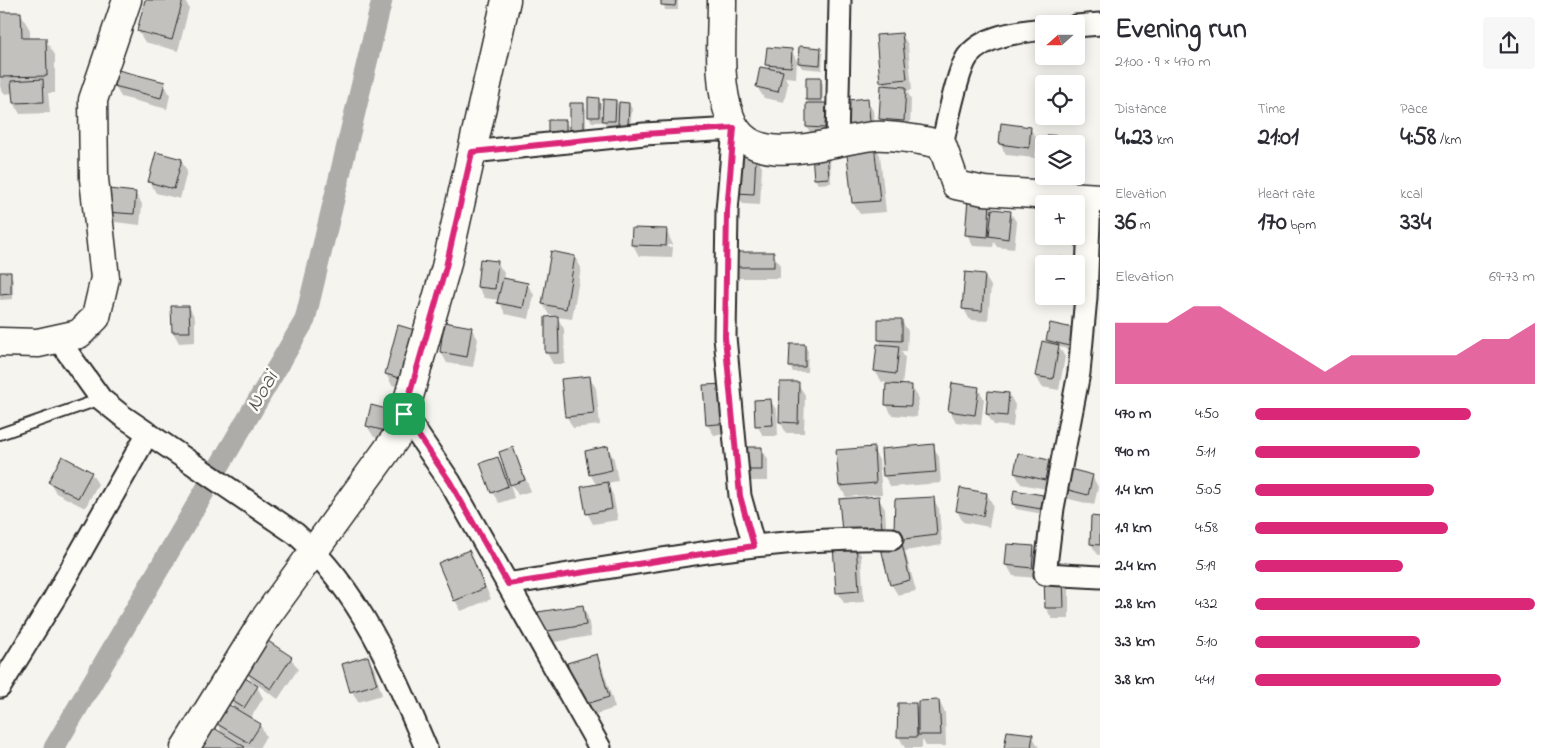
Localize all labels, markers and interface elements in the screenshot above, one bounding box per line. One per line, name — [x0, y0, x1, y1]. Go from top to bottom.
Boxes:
text: Evening run — [1115, 10, 1247, 51]
north arrow — [1035, 15, 1085, 65]
map controls — [1035, 15, 1085, 305]
button: share — [1483, 17, 1535, 69]
text: 21:00 · 9 × 470 m — [1115, 50, 1211, 74]
button: locate — [1035, 75, 1085, 125]
text: Distance — [1115, 99, 1167, 120]
text: Time — [1258, 99, 1285, 120]
text: Pace — [1400, 99, 1428, 120]
text: 4.23 — [1115, 120, 1153, 156]
text: 21:01 — [1258, 120, 1299, 156]
text: 4:58 — [1400, 120, 1436, 156]
text: km — [1153, 130, 1174, 151]
text: /km — [1436, 130, 1461, 151]
button: layers — [1035, 135, 1085, 185]
text: Elevation — [1115, 184, 1166, 205]
text: Heart rate — [1258, 184, 1315, 205]
text: kcal — [1400, 184, 1423, 205]
button: + — [1035, 195, 1085, 245]
text: 36 — [1115, 205, 1136, 241]
text: 170 — [1258, 205, 1287, 241]
text: 334 — [1400, 205, 1431, 241]
text: m — [1136, 215, 1151, 236]
text: bpm — [1287, 215, 1316, 236]
button: − — [1035, 255, 1085, 305]
text: Elevation — [1115, 265, 1174, 289]
text: 69–73 m — [1489, 265, 1535, 289]
water label: Noai — [239, 364, 288, 418]
pin — [383, 393, 425, 435]
icon: arrive — [390, 400, 418, 428]
text: 470 m — [1115, 402, 1152, 426]
text: 4:50 — [1195, 402, 1219, 426]
text: 940 m — [1115, 440, 1150, 464]
text: 5:11 — [1195, 440, 1216, 464]
text: 1.4 km — [1115, 478, 1153, 502]
text: 5:05 — [1195, 478, 1222, 502]
text: 1.9 km — [1115, 516, 1152, 540]
text: 4:58 — [1195, 516, 1218, 540]
text: 2.4 km — [1115, 554, 1156, 578]
text: 5:19 — [1195, 554, 1215, 578]
text: 2.8 km — [1115, 592, 1156, 616]
text: 4:32 — [1195, 592, 1218, 616]
text: 3.3 km — [1115, 630, 1155, 654]
text: 5:10 — [1195, 630, 1218, 654]
text: 3.8 km — [1115, 668, 1154, 692]
text: 4:41 — [1195, 668, 1215, 692]

